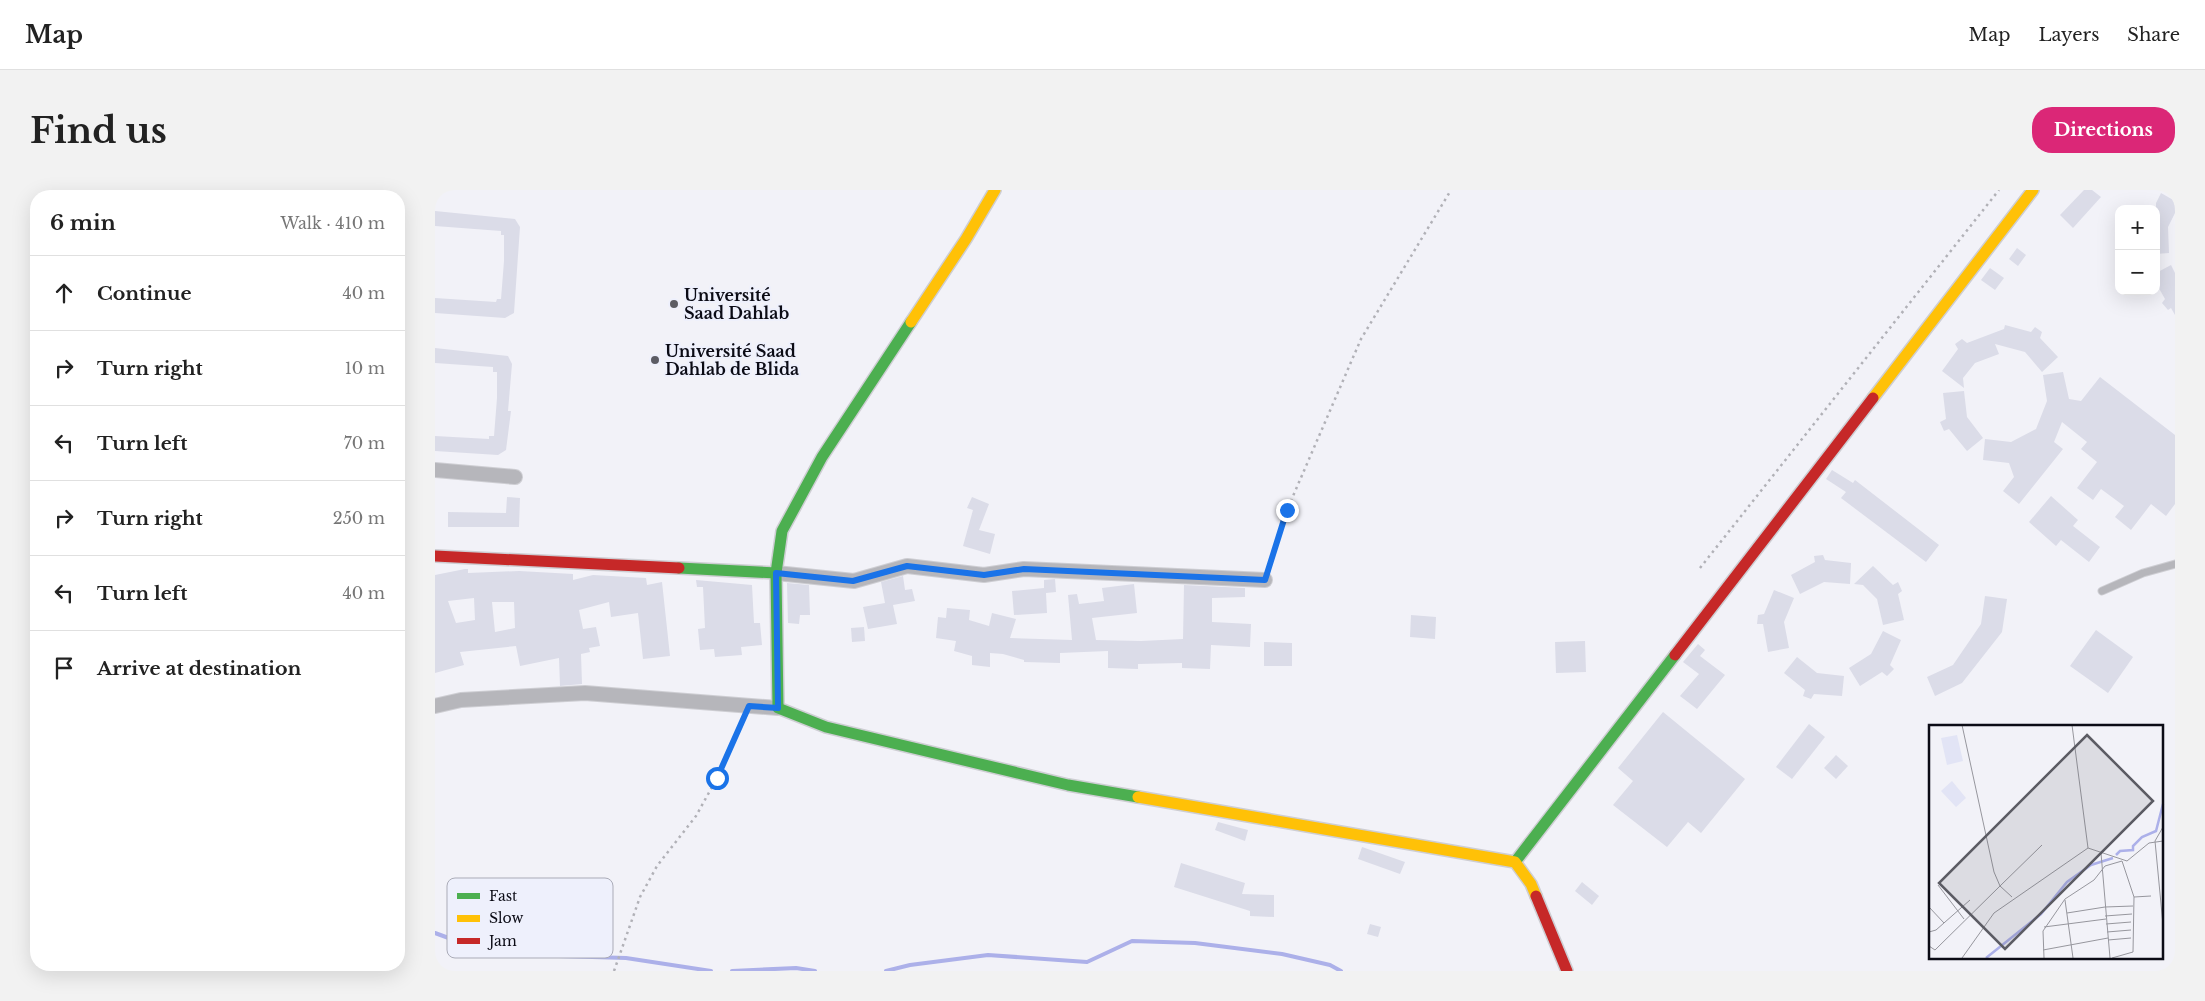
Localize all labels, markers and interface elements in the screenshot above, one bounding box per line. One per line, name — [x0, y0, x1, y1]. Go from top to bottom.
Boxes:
text: Map — [25, 20, 83, 49]
text: Map — [1969, 24, 2010, 46]
text: Layers — [2038, 24, 2099, 46]
text: Share — [2127, 24, 2180, 46]
button: Directions — [2032, 107, 2175, 153]
text: Find us — [30, 109, 167, 152]
map controls — [2115, 205, 2160, 295]
button: + — [2115, 205, 2160, 250]
text: 6 min — [50, 210, 116, 236]
text: Walk · 410 m — [280, 213, 385, 233]
button: − — [2115, 250, 2160, 295]
icon: ahead — [50, 279, 78, 307]
text: Continue — [97, 282, 192, 305]
text: 40 m — [342, 283, 385, 303]
place label: Université Saad Dahlab — [684, 285, 789, 323]
marker: Université Saad Dahlab — [668, 298, 680, 310]
place label: Université Saad Dahlab de Blida — [665, 341, 799, 379]
icon: right — [50, 354, 78, 382]
marker: Université Saad Dahlab de Blida — [649, 354, 661, 366]
text: Turn right — [97, 357, 203, 380]
text: 10 m — [345, 358, 385, 378]
icon: left — [50, 429, 78, 457]
text: Turn left — [97, 432, 188, 455]
text: 70 m — [344, 433, 385, 453]
route end — [1276, 499, 1299, 522]
icon: right — [50, 504, 78, 532]
text: Turn right — [97, 507, 203, 530]
text: 250 m — [333, 508, 385, 528]
icon: left — [50, 579, 78, 607]
text: Turn left — [97, 582, 188, 605]
text: 40 m — [342, 583, 385, 603]
icon: arrive — [50, 654, 78, 682]
text: Arrive at destination — [97, 657, 301, 680]
inset map — [1929, 725, 2163, 958]
route start — [706, 767, 729, 790]
legend — [447, 878, 613, 958]
text: Fast — [489, 887, 518, 905]
text: Slow — [489, 909, 523, 927]
text: Jam — [487, 932, 517, 950]

